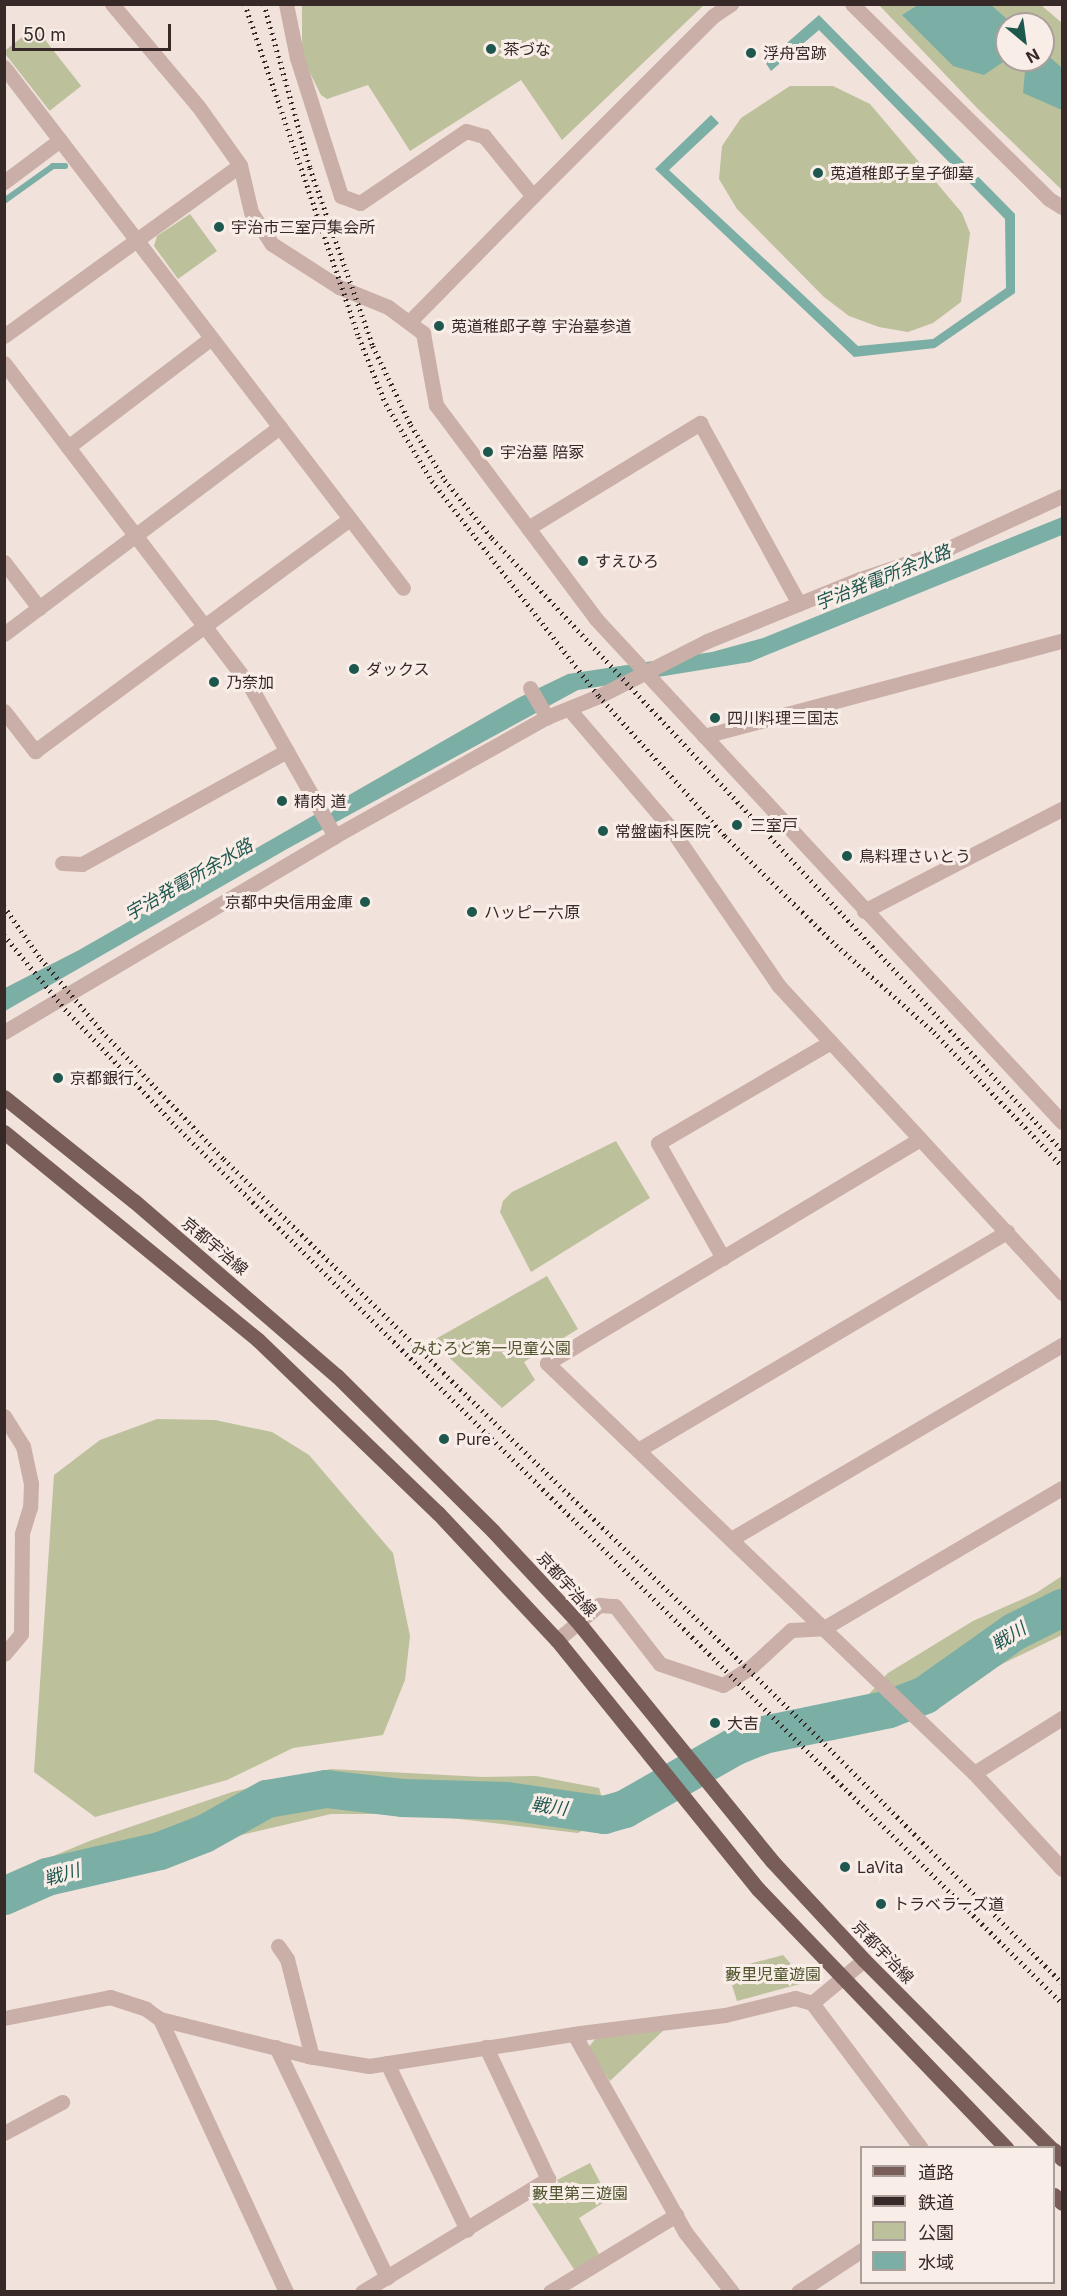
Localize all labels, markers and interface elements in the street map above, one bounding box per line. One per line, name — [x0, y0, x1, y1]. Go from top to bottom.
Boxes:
scale bar — [15, 12, 174, 50]
north arrow — [995, 12, 1055, 72]
text: 50 m — [23, 24, 66, 45]
place label: 茶づな — [503, 39, 551, 59]
marker: 茶づな — [484, 42, 498, 56]
place label: 浮舟宮跡 — [763, 43, 827, 63]
text: N — [1023, 44, 1043, 68]
marker: 浮舟宮跡 — [744, 46, 758, 60]
place label: 莵道稚郎子皇子御墓 — [830, 163, 974, 183]
marker: 莵道稚郎子皇子御墓 — [811, 166, 825, 180]
place label: 宇治市三室戸集会所 — [231, 217, 375, 237]
marker: 宇治市三室戸集会所 — [212, 220, 226, 234]
place label: 莵道稚郎子尊 宇治墓参道 — [451, 316, 631, 336]
marker: 莵道稚郎子尊 宇治墓参道 — [432, 319, 446, 333]
place label: 宇治墓 陪冢 — [500, 442, 584, 462]
marker: 宇治墓 陪冢 — [481, 445, 495, 459]
water label: 宇治発電所余水路 — [812, 541, 954, 615]
place label: すえひろ — [595, 551, 659, 571]
marker: すえひろ — [576, 554, 590, 568]
place label: ダックス — [366, 659, 430, 679]
marker: ダックス — [347, 662, 361, 676]
place label: 乃奈加 — [226, 672, 274, 692]
marker: 乃奈加 — [207, 675, 221, 689]
place label: 四川料理三国志 — [727, 708, 839, 728]
marker: 四川料理三国志 — [708, 711, 722, 725]
place label: 精肉 道 — [294, 791, 346, 811]
marker: 精肉 道 — [275, 794, 289, 808]
place label: 三室戸 — [750, 815, 798, 835]
marker: 三室戸 — [728, 816, 746, 834]
place label: 常盤歯科医院 — [615, 821, 711, 841]
marker: 常盤歯科医院 — [596, 824, 610, 838]
water label: 宇治発電所余水路 — [121, 835, 257, 925]
place label: 鳥料理さいとう — [859, 846, 971, 866]
marker: 鳥料理さいとう — [840, 849, 854, 863]
place label: 京都中央信用金庫 — [225, 892, 353, 912]
marker: 京都中央信用金庫 — [358, 895, 372, 909]
place label: ハッピー六原 — [484, 902, 580, 922]
marker: ハッピー六原 — [465, 905, 479, 919]
place label: 京都銀行 — [70, 1068, 134, 1088]
marker: 京都銀行 — [51, 1071, 65, 1085]
street label: 京都宇治線 — [178, 1213, 252, 1279]
park label: みむろど第一児童公園 — [411, 1338, 571, 1358]
place label: Pure — [456, 1429, 491, 1449]
marker: Pure — [437, 1432, 451, 1446]
street label: 京都宇治線 — [533, 1548, 601, 1620]
water label: 戦川 — [988, 1618, 1030, 1656]
place label: 大吉 — [727, 1713, 759, 1733]
marker: 大吉 — [708, 1716, 722, 1730]
water label: 戦川 — [530, 1794, 568, 1820]
place label: LaVita — [857, 1857, 903, 1877]
water label: 戦川 — [42, 1860, 82, 1890]
marker: LaVita — [838, 1860, 852, 1874]
place label: トラベラーズ道 — [893, 1894, 1005, 1914]
marker: トラベラーズ道 — [874, 1897, 888, 1911]
street label: 京都宇治線 — [848, 1917, 918, 1987]
park label: 藪里児童遊園 — [725, 1964, 821, 1984]
legend — [860, 2146, 1055, 2284]
text: 道路 — [918, 2162, 954, 2183]
park label: 藪里第三遊園 — [532, 2183, 628, 2203]
text: 鉄道 — [918, 2192, 954, 2213]
text: 公園 — [918, 2222, 954, 2243]
text: 水域 — [918, 2252, 954, 2273]

